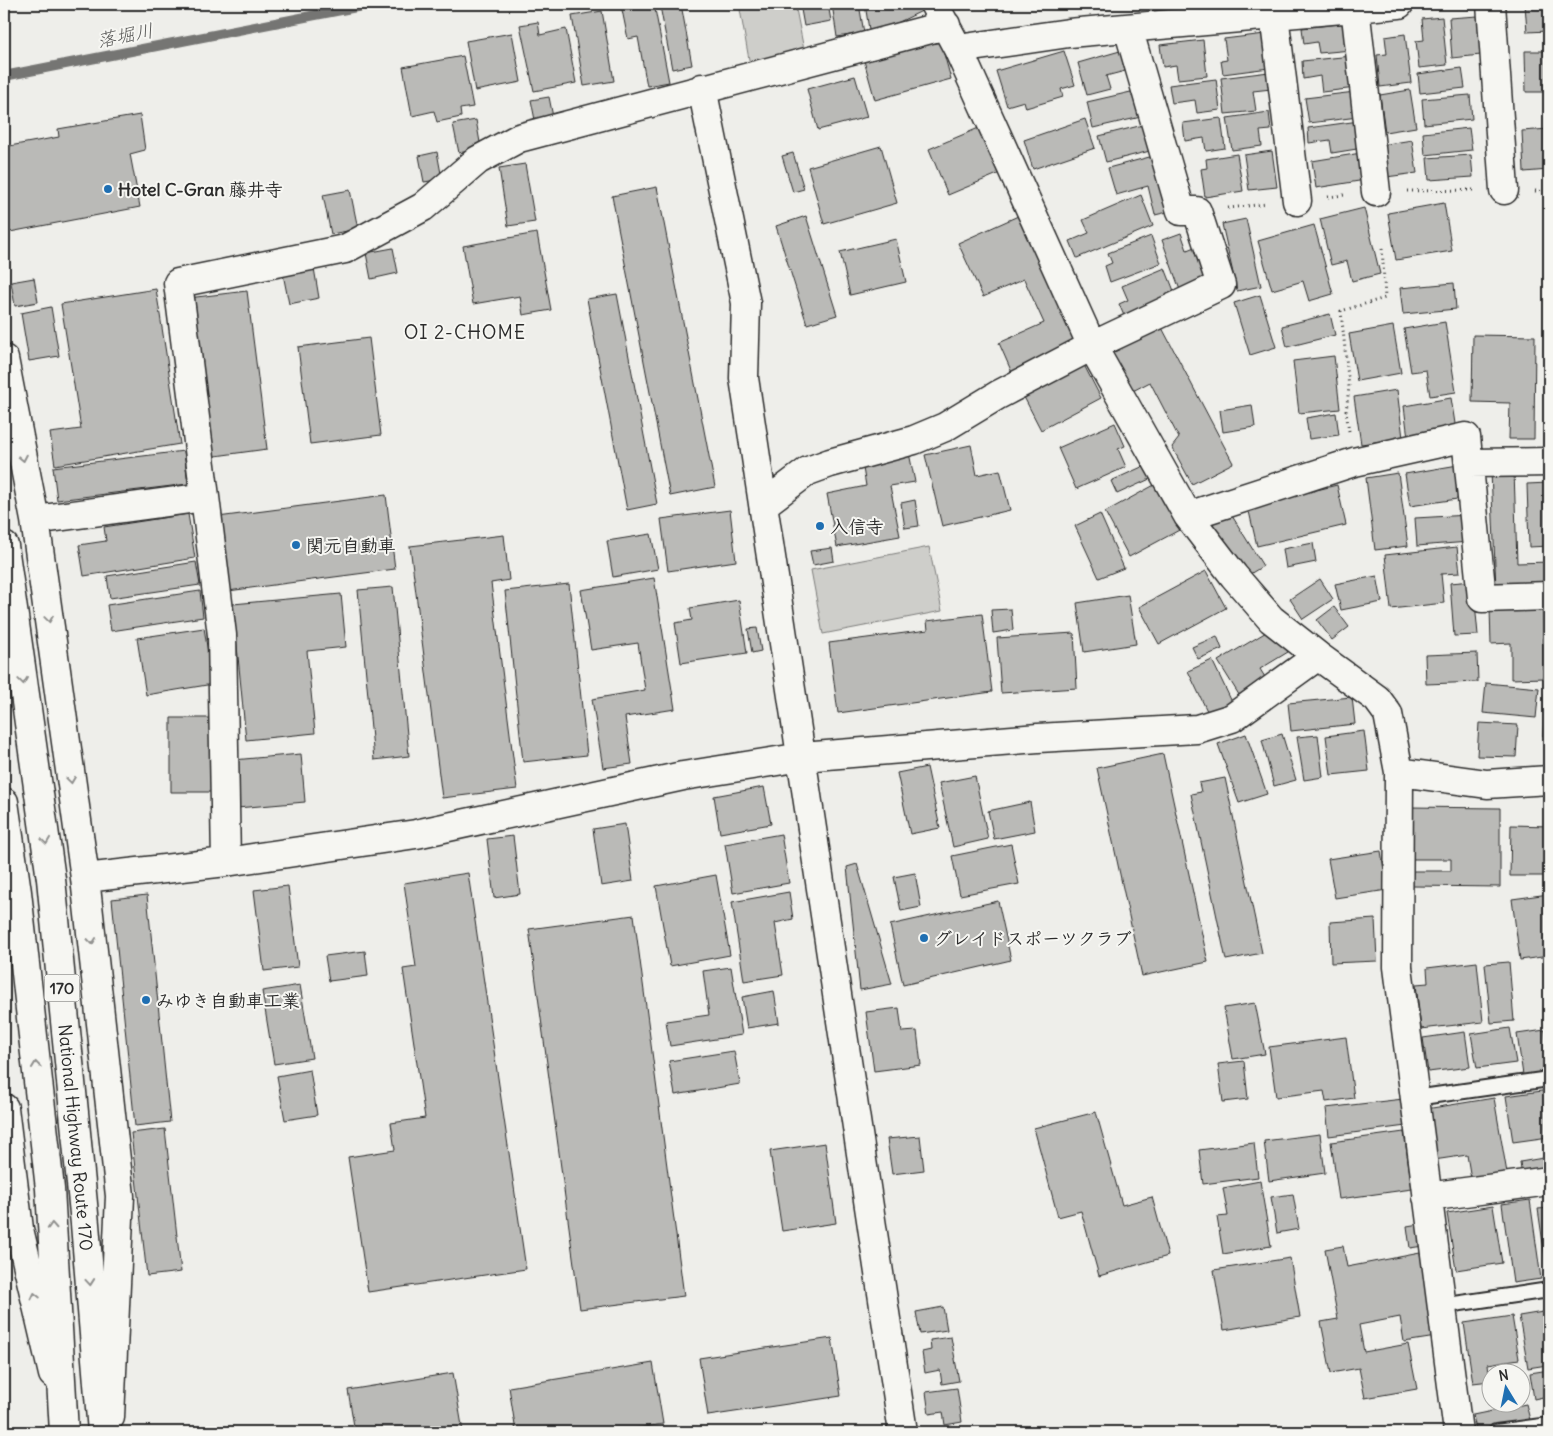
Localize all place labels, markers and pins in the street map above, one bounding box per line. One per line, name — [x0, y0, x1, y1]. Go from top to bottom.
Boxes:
place label: Hotel C-Gran 藤井寺 — [118, 178, 283, 201]
marker: Hotel C-Gran 藤井寺 — [102, 183, 114, 195]
place label: 入信寺 — [830, 515, 884, 538]
marker: 入信寺 — [814, 520, 826, 532]
place label: 関元自動車 — [306, 534, 396, 557]
marker: 関元自動車 — [290, 539, 302, 551]
place label: グレイドスポーツクラブ — [934, 927, 1132, 950]
marker: グレイドスポーツクラブ — [918, 932, 930, 944]
place label: みゆき自動車工業 — [156, 989, 300, 1012]
marker: みゆき自動車工業 — [140, 994, 152, 1006]

